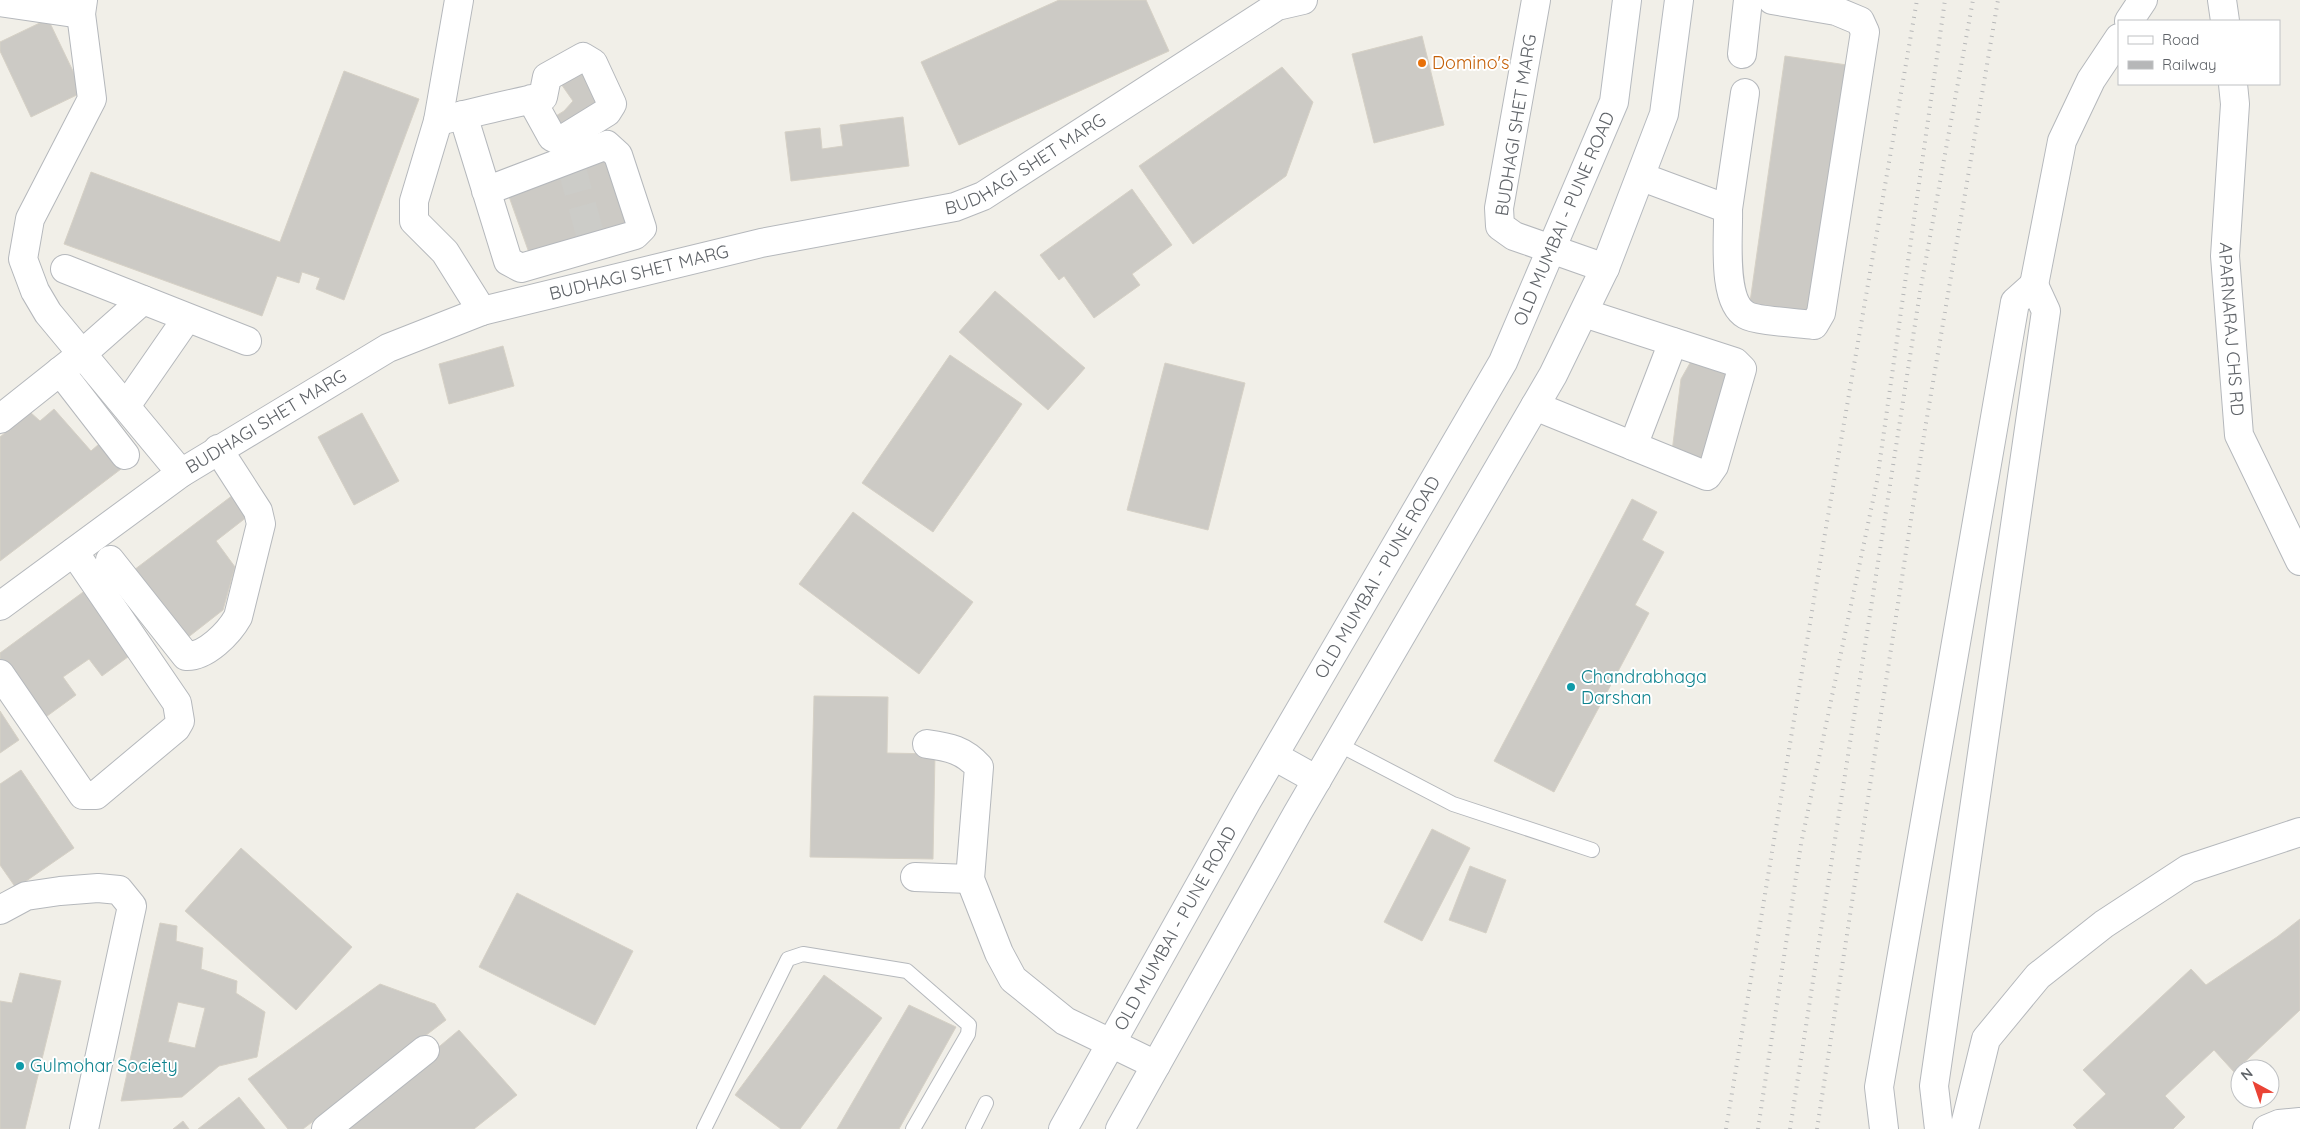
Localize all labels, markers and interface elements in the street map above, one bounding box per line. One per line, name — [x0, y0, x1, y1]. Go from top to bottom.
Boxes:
legend — [2118, 20, 2280, 85]
text: Road — [2162, 30, 2199, 49]
street label: BUDHAGI SHET MARG — [1490, 32, 1541, 218]
place label: Domino's — [1432, 51, 1509, 74]
text: Railway — [2162, 55, 2217, 74]
marker: Domino's — [1416, 57, 1428, 69]
street label: BUDHAGI SHET MARG — [943, 108, 1110, 220]
street label: OLD MUMBAI - PUNE ROAD — [1508, 108, 1620, 329]
street label: BUDHAGI SHET MARG — [547, 239, 731, 305]
street label: APARNARAJ CHS RD — [2214, 242, 2249, 417]
street label: BUDHAGI SHET MARG — [181, 364, 351, 479]
street label: OLD MUMBAI - PUNE ROAD — [1309, 472, 1445, 683]
place label: Chandrabhaga Darshan — [1581, 665, 1707, 709]
marker: Chandrabhaga Darshan — [1565, 681, 1577, 693]
street label: OLD MUMBAI - PUNE ROAD — [1109, 822, 1242, 1034]
place label: Gulmohar Society — [30, 1054, 178, 1077]
north arrow — [2230, 1059, 2280, 1109]
marker: Gulmohar Society — [14, 1060, 26, 1072]
text: N — [2237, 1064, 2256, 1084]

